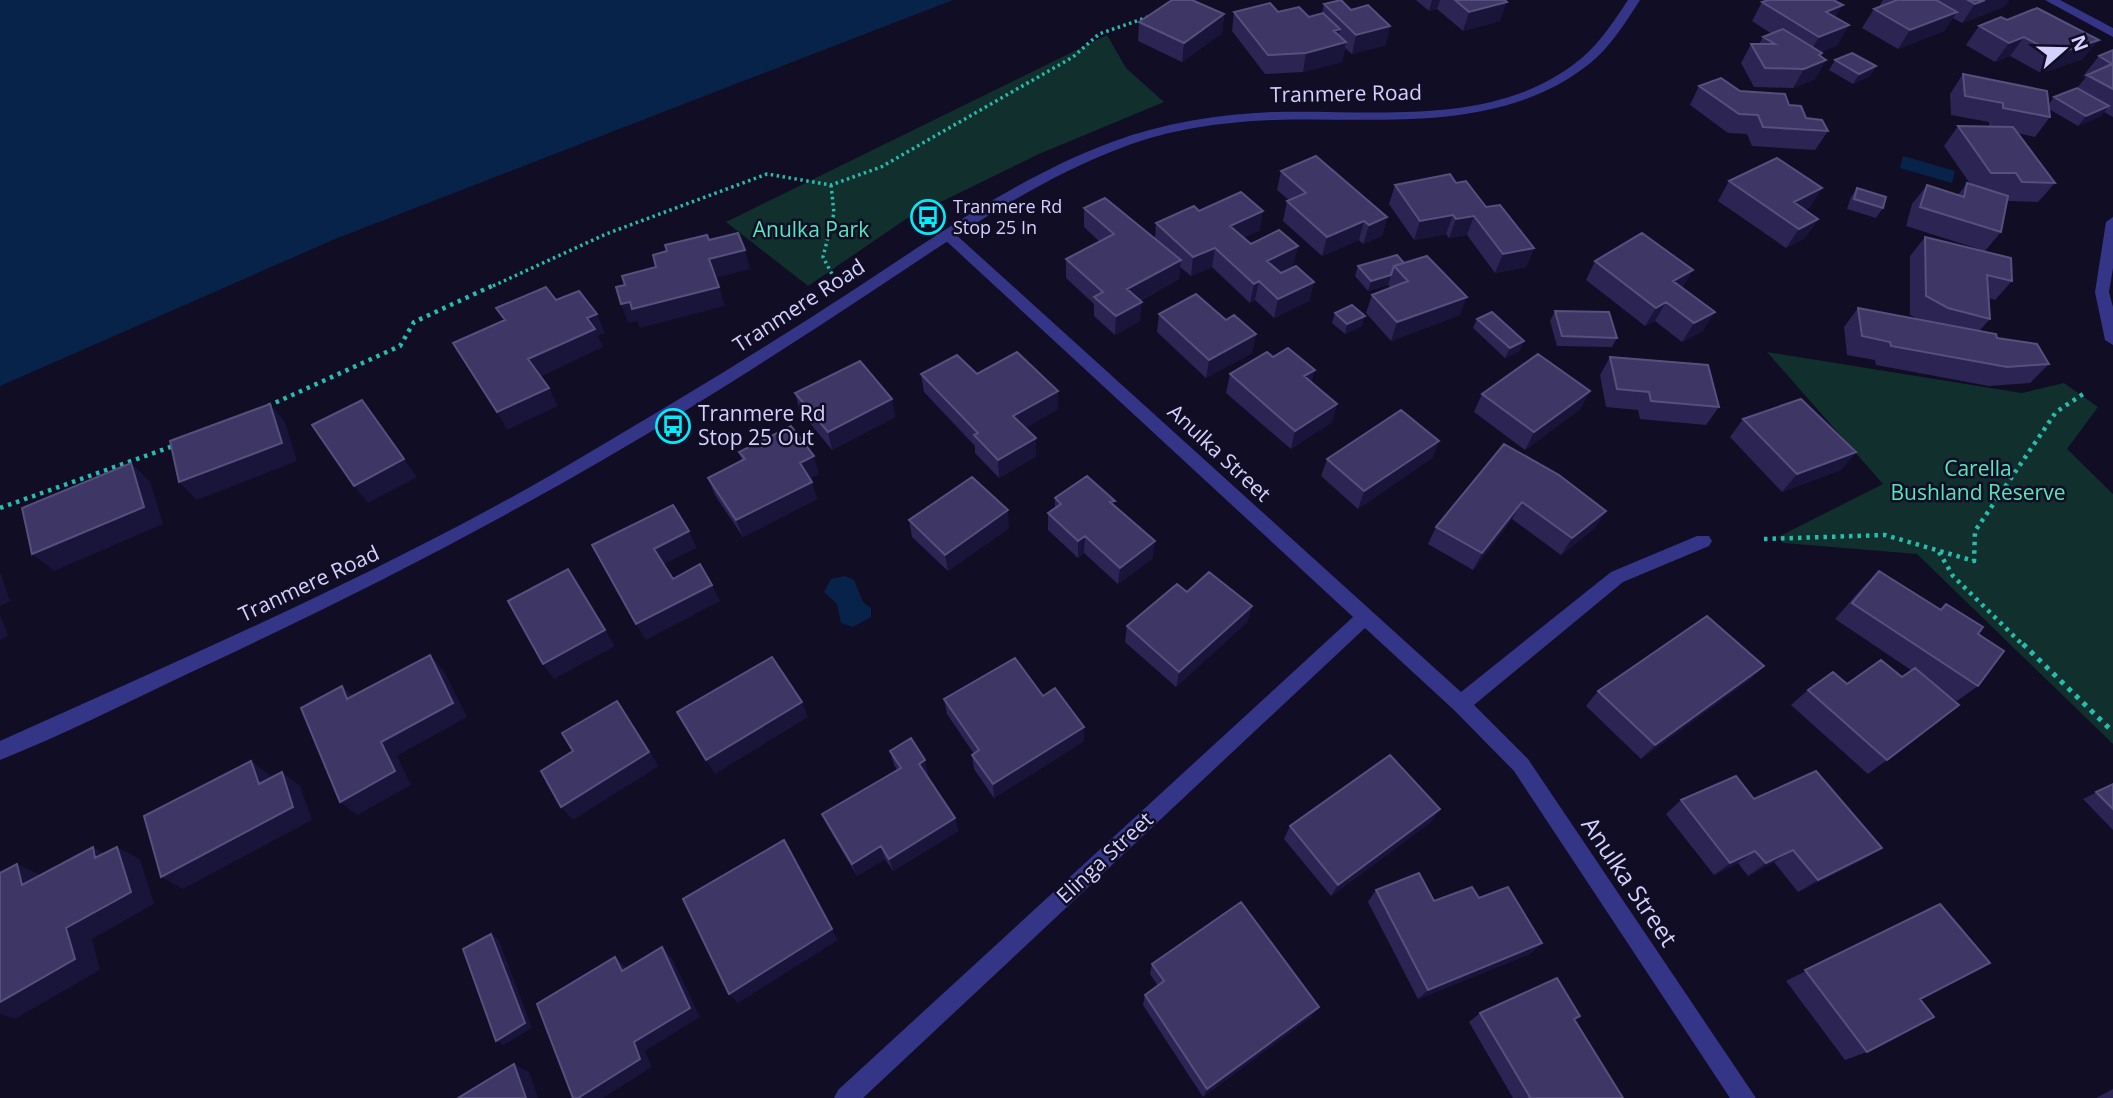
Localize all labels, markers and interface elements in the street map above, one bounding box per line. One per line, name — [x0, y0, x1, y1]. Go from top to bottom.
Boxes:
north arrow — [2029, 14, 2099, 84]
text: N — [2065, 31, 2095, 55]
street label: Tranmere Road — [1270, 78, 1422, 108]
place label: Tranmere Rd Stop 25 In — [953, 194, 1062, 239]
bus stop icon: Tranmere Rd Stop 25 In — [909, 198, 947, 236]
park label: Anulka Park — [753, 215, 869, 243]
street label: Tranmere Road — [727, 252, 870, 358]
street label: Anulka Street — [1162, 397, 1277, 507]
place label: Tranmere Rd Stop 25 Out — [698, 399, 826, 451]
bus stop icon: Tranmere Rd Stop 25 Out — [654, 407, 692, 445]
park label: Carella Bushland Reserve — [1891, 454, 2065, 506]
street label: Tranmere Road — [234, 538, 383, 628]
street label: Elinga Street — [1050, 805, 1159, 909]
street label: Anulka Street — [1575, 810, 1686, 953]

